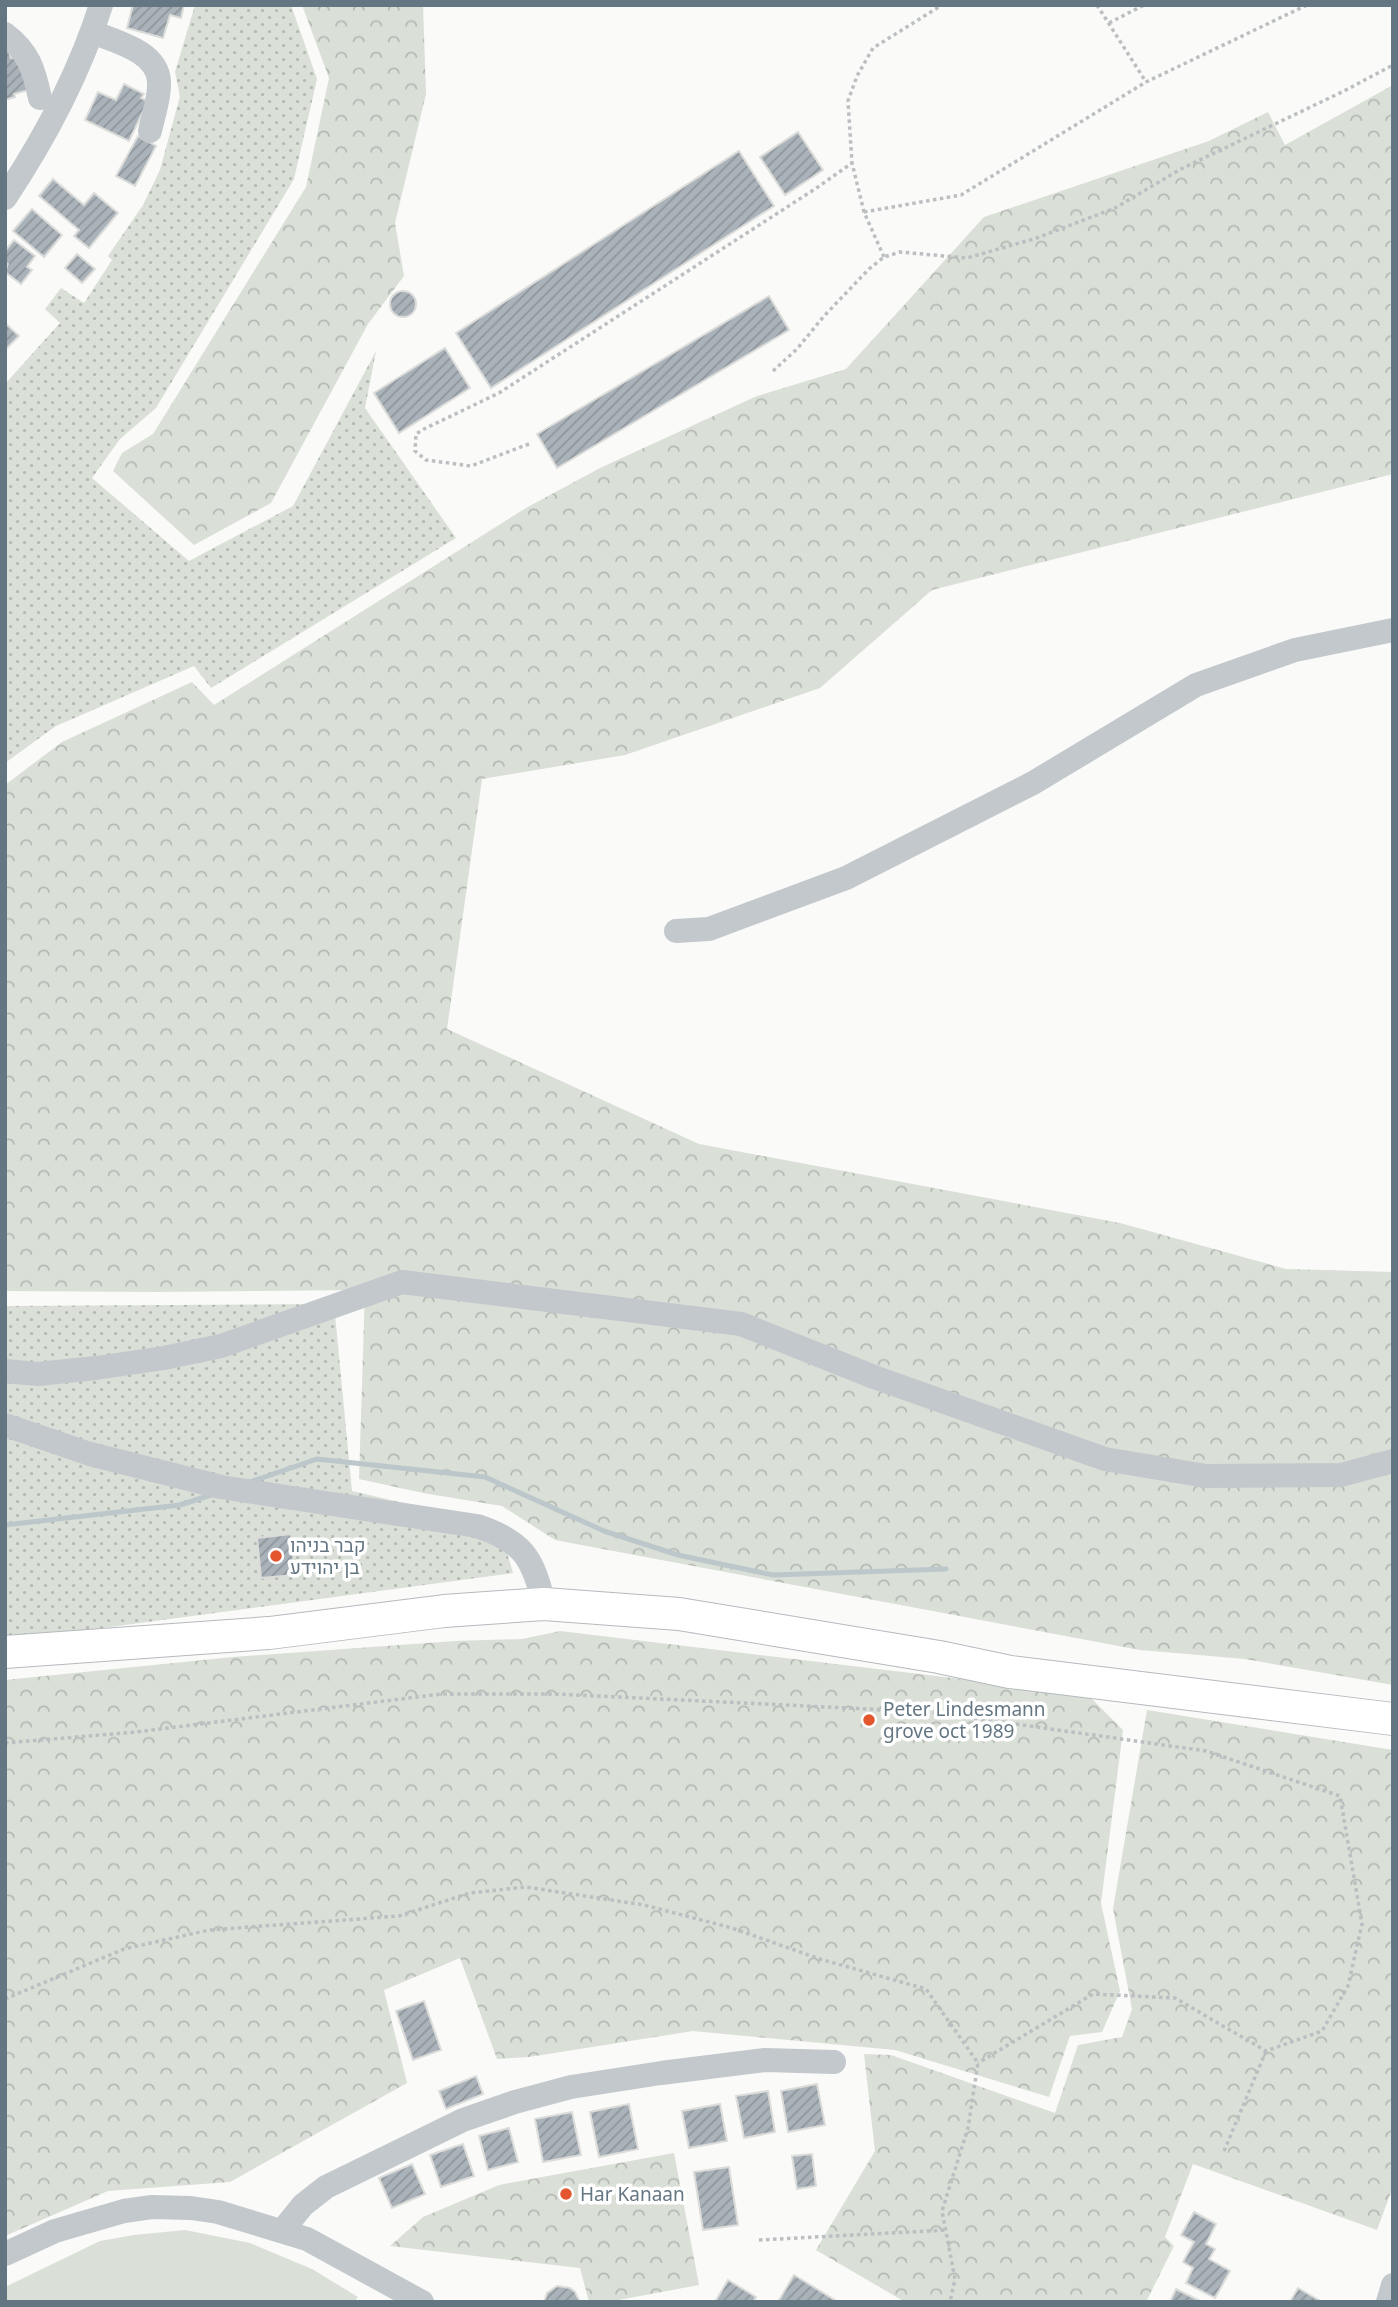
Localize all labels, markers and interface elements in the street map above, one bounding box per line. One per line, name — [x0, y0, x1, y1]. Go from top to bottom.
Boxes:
place label: קבר בניהו בן יהוידע — [290, 1532, 366, 1580]
marker: קבר בניהו בן יהוידע — [268, 1548, 284, 1564]
place label: Peter Lindesmann grove oct 1989 — [883, 1696, 1046, 1744]
marker: Peter Lindesmann grove oct 1989 — [861, 1712, 877, 1728]
place label: Har Kanaan — [580, 2181, 685, 2207]
marker: Har Kanaan — [558, 2186, 574, 2202]

